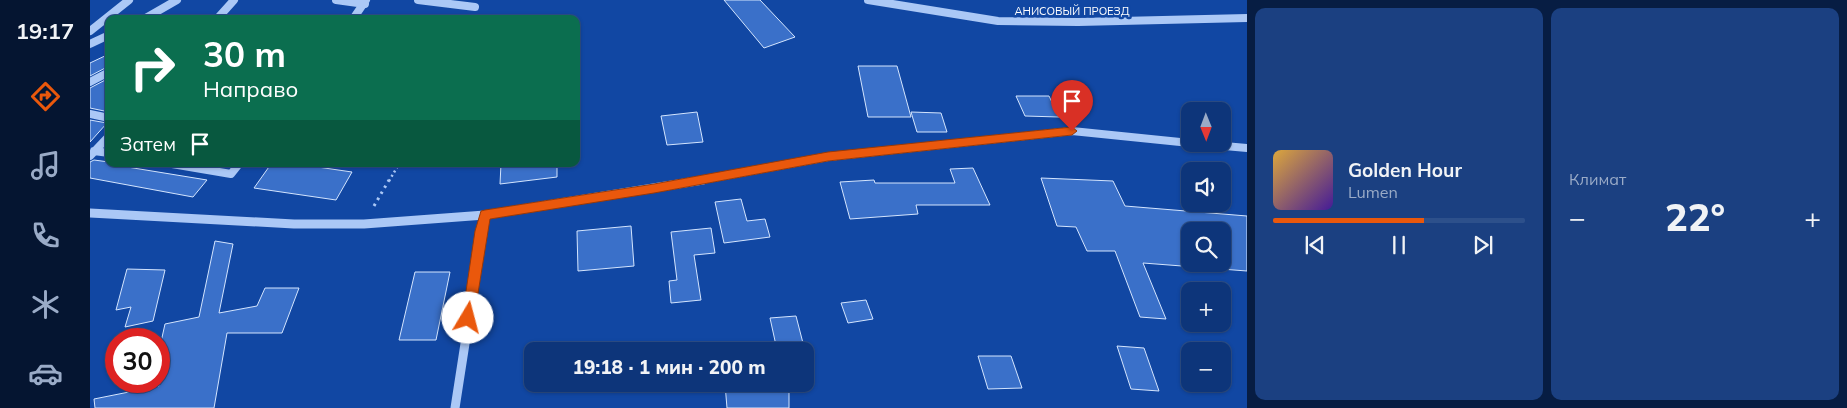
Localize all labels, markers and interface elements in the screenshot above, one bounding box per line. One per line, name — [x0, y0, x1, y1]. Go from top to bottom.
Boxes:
street label: АНИСОВЫЙ ПРОЕЗД — [1014, 4, 1130, 18]
text: 19:17 — [16, 17, 74, 45]
text: 30 m — [203, 32, 286, 76]
icon: right — [120, 35, 185, 100]
text: Направо — [203, 75, 298, 103]
icon: directions — [28, 79, 63, 114]
pin — [1051, 80, 1093, 131]
icon: arrive — [1058, 87, 1086, 115]
north arrow — [1181, 102, 1231, 152]
map controls — [1181, 102, 1231, 392]
icon: arrive — [186, 130, 214, 158]
text: Затем — [120, 132, 176, 156]
icon: music — [28, 148, 63, 183]
text: Golden Hour — [1348, 158, 1462, 182]
button: sound — [1181, 162, 1231, 212]
text: Климат — [1569, 169, 1626, 189]
text: Lumen — [1348, 182, 1398, 202]
text: 22° — [1665, 193, 1725, 241]
text: − — [1569, 200, 1586, 235]
text: + — [1804, 200, 1821, 235]
icon: phone — [28, 218, 63, 253]
button: search — [1181, 222, 1231, 272]
icon: previous — [1301, 231, 1329, 259]
icon: pause — [1385, 231, 1413, 259]
icon: next — [1469, 231, 1497, 259]
button: + — [1181, 282, 1231, 332]
icon: climate — [28, 287, 63, 322]
position arrow — [441, 291, 493, 343]
speed limit sign: 30 — [105, 328, 170, 393]
button: − — [1181, 342, 1231, 392]
text: 19:18 · 1 мин · 200 m — [572, 355, 766, 379]
icon: car — [28, 356, 63, 391]

